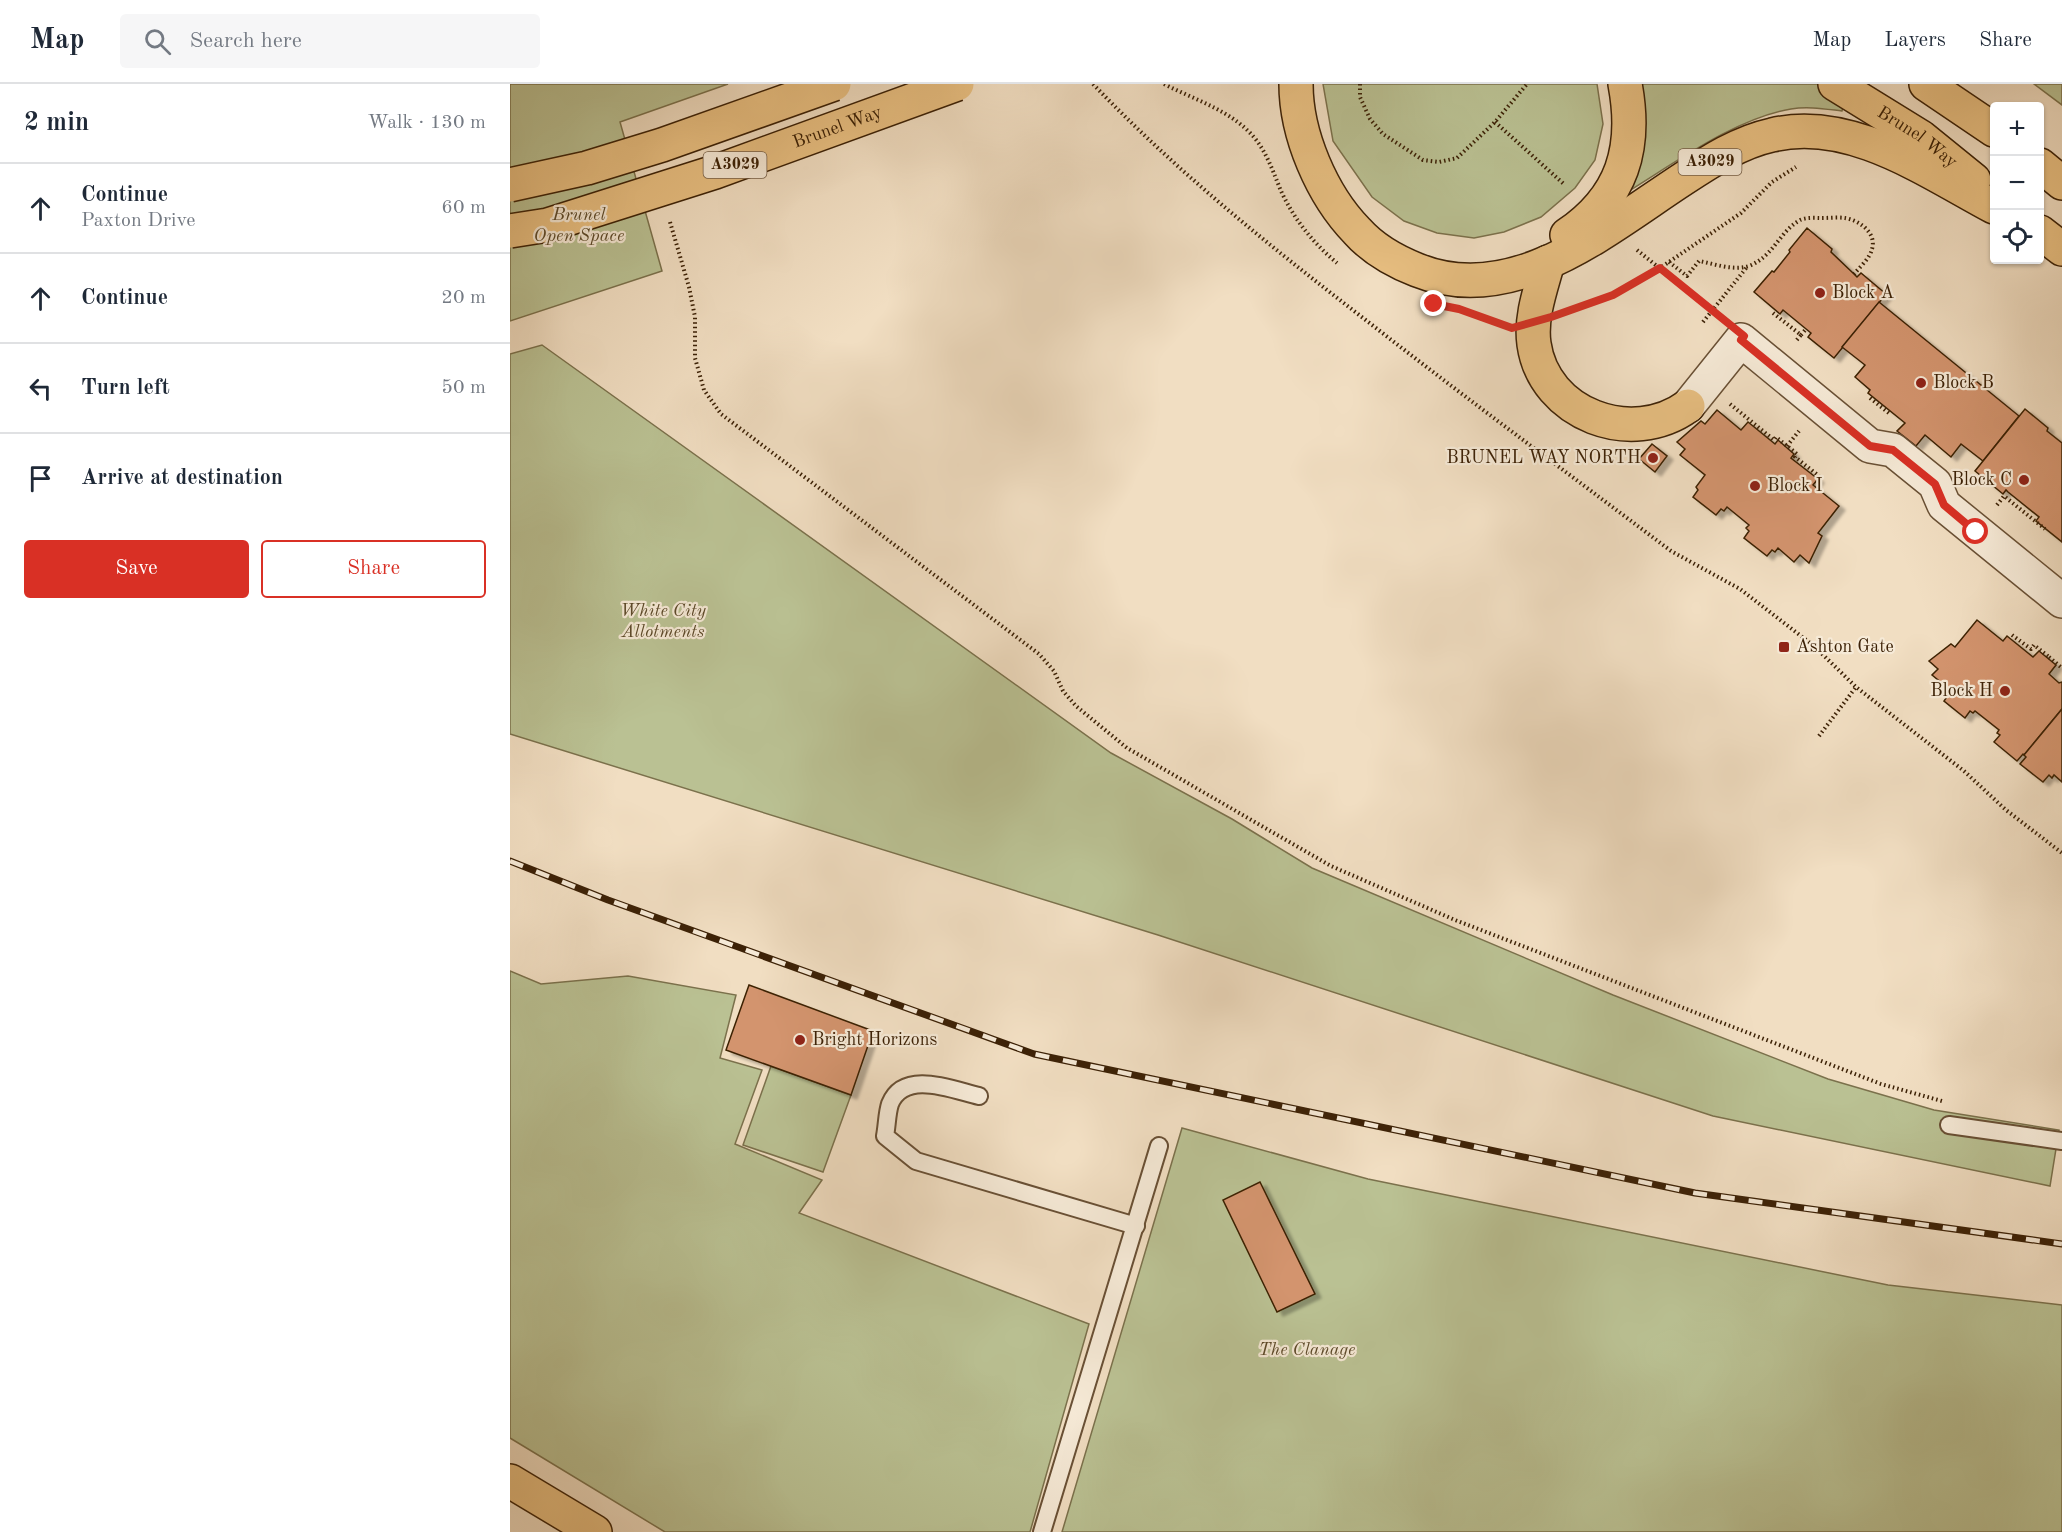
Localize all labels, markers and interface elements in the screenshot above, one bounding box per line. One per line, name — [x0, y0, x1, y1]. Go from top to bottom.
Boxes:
search box — [120, 14, 540, 68]
icon: search — [141, 25, 174, 58]
text: Map — [30, 27, 84, 55]
text: Search here — [189, 30, 302, 52]
text: Map — [1812, 30, 1851, 51]
text: Layers — [1884, 30, 1946, 51]
text: Share — [1979, 30, 2032, 51]
map controls — [1990, 102, 2044, 264]
button: + — [1990, 102, 2044, 156]
street label: Brunel Way — [791, 103, 885, 152]
street label: Brunel Way — [1874, 103, 1961, 172]
text: 2 min — [24, 110, 89, 136]
text: Walk · 130 m — [367, 113, 486, 133]
road number: A3029 — [1678, 149, 1742, 175]
road number: A3029 — [704, 152, 766, 178]
button: − — [1990, 156, 2044, 210]
text: Continue — [81, 184, 168, 206]
icon: ahead — [24, 192, 57, 225]
text: 60 m — [441, 198, 486, 218]
park label: Brunel Open Space — [534, 206, 624, 245]
button: locate — [1990, 210, 2044, 264]
text: Paxton Drive — [81, 211, 195, 231]
icon: ahead — [24, 282, 57, 315]
place label: Block A — [1832, 284, 1894, 302]
marker: Block A — [1813, 286, 1827, 300]
text: Continue — [81, 287, 168, 309]
text: 20 m — [441, 288, 486, 308]
route end — [1420, 290, 1446, 316]
icon: left — [24, 372, 57, 405]
place label: Block B — [1933, 374, 1994, 392]
marker: Block B — [1914, 376, 1928, 390]
text: Turn left — [81, 377, 170, 399]
text: 50 m — [441, 378, 486, 398]
place label: BRUNEL WAY NORTH — [1446, 449, 1641, 467]
marker: BRUNEL WAY NORTH — [1646, 451, 1660, 465]
icon: arrive — [24, 462, 57, 495]
text: Arrive at destination — [81, 467, 283, 489]
place label: Block C — [1951, 471, 2012, 489]
marker: Block C — [2017, 473, 2031, 487]
place label: Block I — [1767, 477, 1823, 495]
marker: Block I — [1748, 479, 1762, 493]
route start — [1962, 518, 1988, 544]
button: Save — [24, 540, 249, 598]
button: Share — [261, 540, 486, 598]
park label: White City Allotments — [620, 602, 707, 641]
place label: Ashton Gate — [1796, 638, 1894, 656]
marker: Ashton Gate — [1777, 640, 1791, 654]
place label: Block H — [1930, 682, 1993, 700]
marker: Block H — [1998, 684, 2012, 698]
place label: Bright Horizons — [812, 1031, 937, 1049]
marker: Bright Horizons — [793, 1033, 807, 1047]
park label: The Clanage — [1259, 1341, 1355, 1359]

